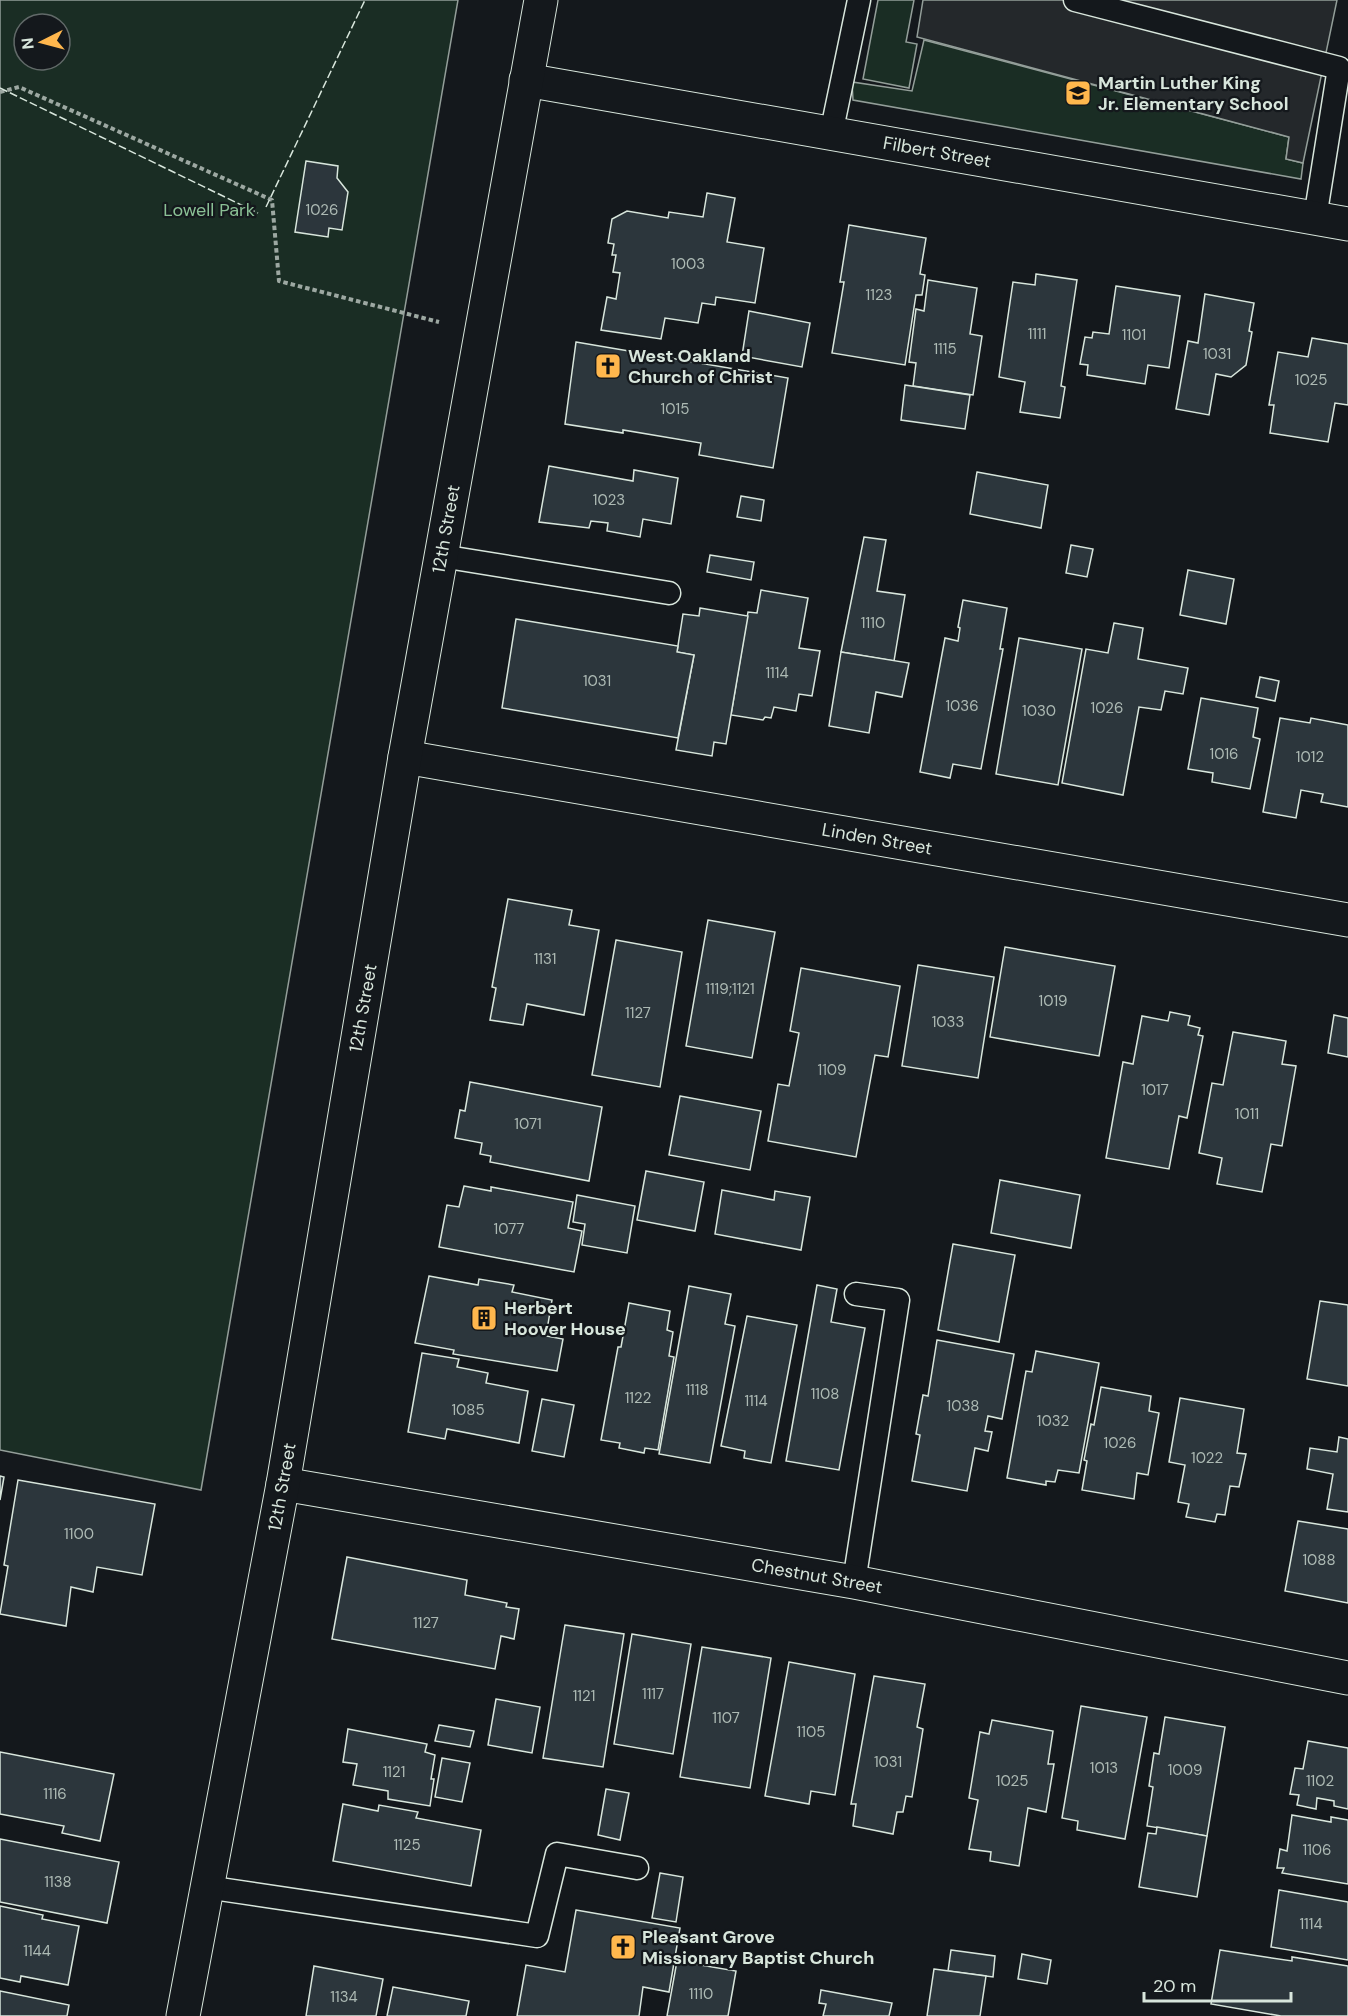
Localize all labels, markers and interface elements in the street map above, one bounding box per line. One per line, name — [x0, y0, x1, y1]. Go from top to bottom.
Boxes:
north arrow — [12, 12, 72, 72]
text: N — [17, 37, 39, 50]
place label: Martin Luther King Jr. Elementary School — [1098, 71, 1289, 116]
school or university icon: Martin Luther King Jr. Elementary School — [1063, 78, 1093, 108]
street label: Filbert Street — [881, 131, 993, 173]
park label: Lowell Park — [163, 198, 255, 222]
house number: 1026 — [306, 200, 338, 220]
house number: 1003 — [671, 254, 705, 274]
house number: 1123 — [866, 285, 892, 305]
house number: 1111 — [1028, 324, 1046, 344]
house number: 1101 — [1122, 325, 1146, 345]
house number: 1115 — [933, 339, 957, 359]
place label: West Oakland Church of Christ — [628, 344, 773, 389]
house number: 1031 — [1203, 344, 1231, 364]
church icon: West Oakland Church of Christ — [593, 351, 623, 381]
house number: 1025 — [1295, 370, 1327, 390]
house number: 1015 — [661, 399, 689, 419]
street label: 12th Street — [426, 483, 466, 575]
house number: 1023 — [593, 490, 625, 510]
house number: 1110 — [861, 613, 885, 633]
house number: 1114 — [765, 663, 789, 683]
house number: 1031 — [583, 671, 611, 691]
house number: 1036 — [945, 696, 979, 716]
house number: 1026 — [1091, 698, 1123, 718]
house number: 1030 — [1022, 701, 1056, 721]
house number: 1016 — [1209, 744, 1239, 764]
house number: 1012 — [1296, 747, 1324, 767]
street label: Linden Street — [820, 817, 934, 861]
house number: 1131 — [534, 949, 556, 969]
street label: 12th Street — [343, 962, 383, 1054]
house number: 1119;1121 — [705, 979, 755, 999]
house number: 1019 — [1038, 991, 1068, 1011]
house number: 1127 — [625, 1003, 651, 1023]
house number: 1033 — [932, 1012, 964, 1032]
house number: 1109 — [817, 1060, 847, 1080]
house number: 1017 — [1141, 1080, 1169, 1100]
house number: 1011 — [1235, 1104, 1259, 1124]
house number: 1071 — [514, 1114, 542, 1134]
house number: 1077 — [494, 1219, 524, 1239]
place label: Herbert Hoover House — [504, 1296, 626, 1341]
building icon: Herbert Hoover House — [469, 1303, 499, 1333]
house number: 1118 — [685, 1380, 709, 1400]
house number: 1108 — [811, 1384, 839, 1404]
house number: 1122 — [625, 1388, 651, 1408]
house number: 1114 — [744, 1391, 768, 1411]
house number: 1038 — [947, 1396, 979, 1416]
house number: 1085 — [451, 1400, 485, 1420]
house number: 1032 — [1037, 1411, 1069, 1431]
house number: 1026 — [1104, 1433, 1136, 1453]
street label: 12th Street — [262, 1441, 302, 1533]
house number: 1022 — [1191, 1448, 1223, 1468]
house number: 1100 — [64, 1524, 94, 1544]
house number: 1088 — [1302, 1550, 1336, 1570]
street label: Chestnut Street — [750, 1553, 884, 1599]
house number: 1127 — [413, 1613, 439, 1633]
house number: 1117 — [642, 1684, 664, 1704]
house number: 1121 — [573, 1686, 595, 1706]
house number: 1107 — [712, 1708, 740, 1728]
house number: 1105 — [797, 1722, 825, 1742]
house number: 1031 — [874, 1752, 902, 1772]
house number: 1013 — [1090, 1758, 1118, 1778]
house number: 1009 — [1168, 1760, 1202, 1780]
house number: 1121 — [383, 1762, 405, 1782]
house number: 1025 — [996, 1771, 1028, 1791]
house number: 1102 — [1306, 1771, 1334, 1791]
house number: 1116 — [43, 1784, 67, 1804]
house number: 1125 — [393, 1835, 421, 1855]
house number: 1106 — [1302, 1840, 1332, 1860]
house number: 1138 — [44, 1872, 72, 1892]
house number: 1114 — [1299, 1914, 1323, 1934]
place label: Pleasant Grove Missionary Baptist Church — [642, 1925, 874, 1970]
church icon: Pleasant Grove Missionary Baptist Church — [608, 1932, 638, 1962]
house number: 1144 — [23, 1941, 51, 1961]
scale bar — [1144, 1965, 1291, 2003]
text: 20 m — [1153, 1974, 1196, 1998]
house number: 1110 — [689, 1984, 713, 2004]
house number: 1134 — [330, 1987, 358, 2007]

